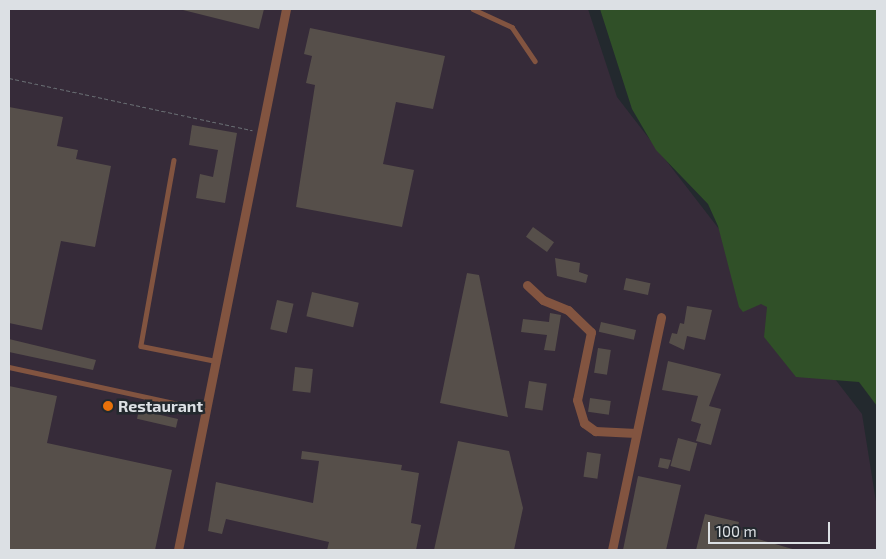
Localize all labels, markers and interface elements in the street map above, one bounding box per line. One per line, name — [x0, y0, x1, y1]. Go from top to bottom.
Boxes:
place label: Restaurant — [118, 396, 203, 416]
marker: Restaurant — [102, 400, 114, 412]
scale bar — [711, 512, 834, 544]
text: 100 m — [716, 522, 757, 540]

